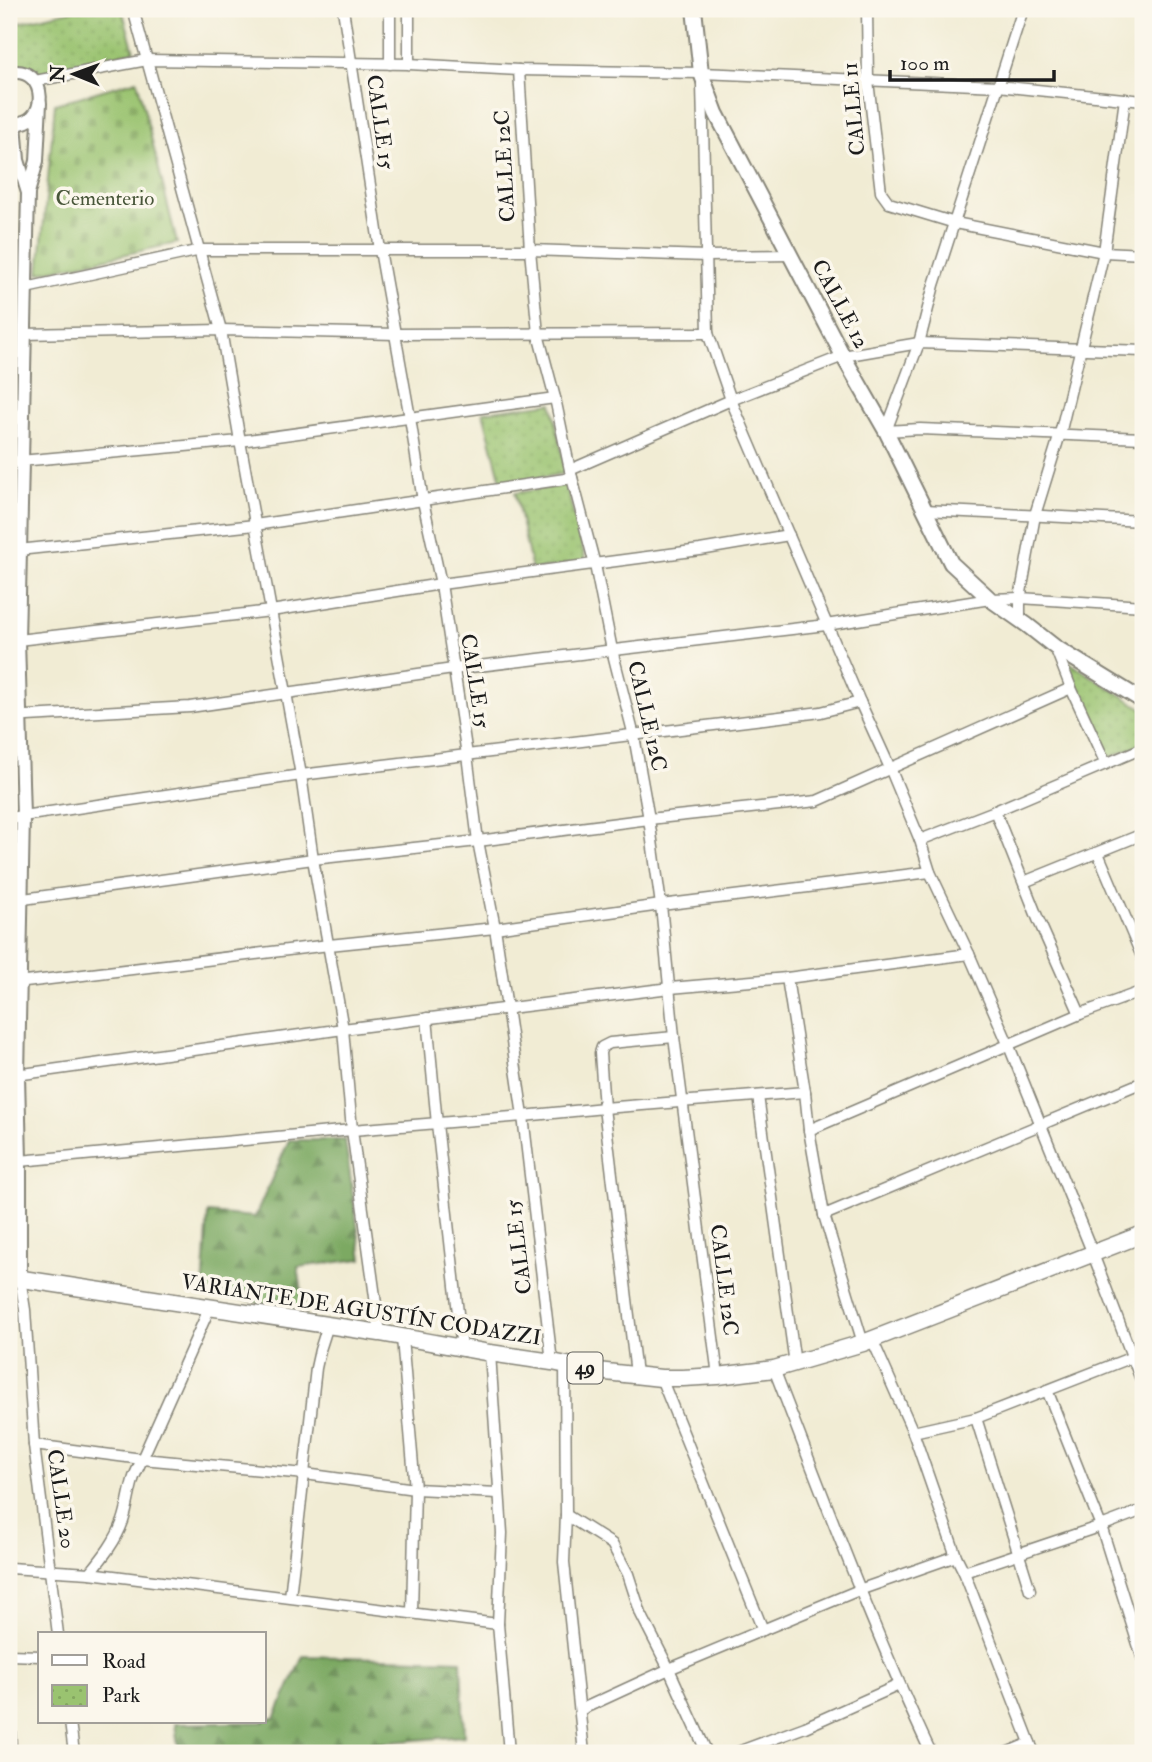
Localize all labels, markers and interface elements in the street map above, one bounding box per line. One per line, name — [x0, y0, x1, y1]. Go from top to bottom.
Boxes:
north arrow — [38, 38, 108, 108]
scale bar — [890, 38, 1054, 82]
text: 100 m — [900, 50, 950, 77]
street label: CALLE 11 — [836, 61, 872, 157]
text: N — [46, 64, 70, 83]
street label: CALLE 15 — [360, 73, 400, 172]
street label: CALLE 12C — [489, 109, 521, 223]
park label: Cementerio — [56, 185, 154, 212]
street label: CALLE 12 — [805, 255, 875, 353]
street label: CALLE 15 — [454, 632, 496, 731]
street label: CALLE 12C — [621, 658, 673, 774]
street label: CALLE 15 — [500, 1197, 538, 1296]
street label: CALLE 12C — [704, 1223, 744, 1337]
street label: VARIANTE DE AGUSTÍN CODAZZI — [179, 1268, 543, 1352]
road number: 49 — [568, 1352, 602, 1384]
street label: CALLE 20 — [41, 1448, 81, 1550]
legend — [38, 1632, 266, 1724]
text: Road — [102, 1648, 147, 1675]
text: Park — [102, 1682, 140, 1709]

